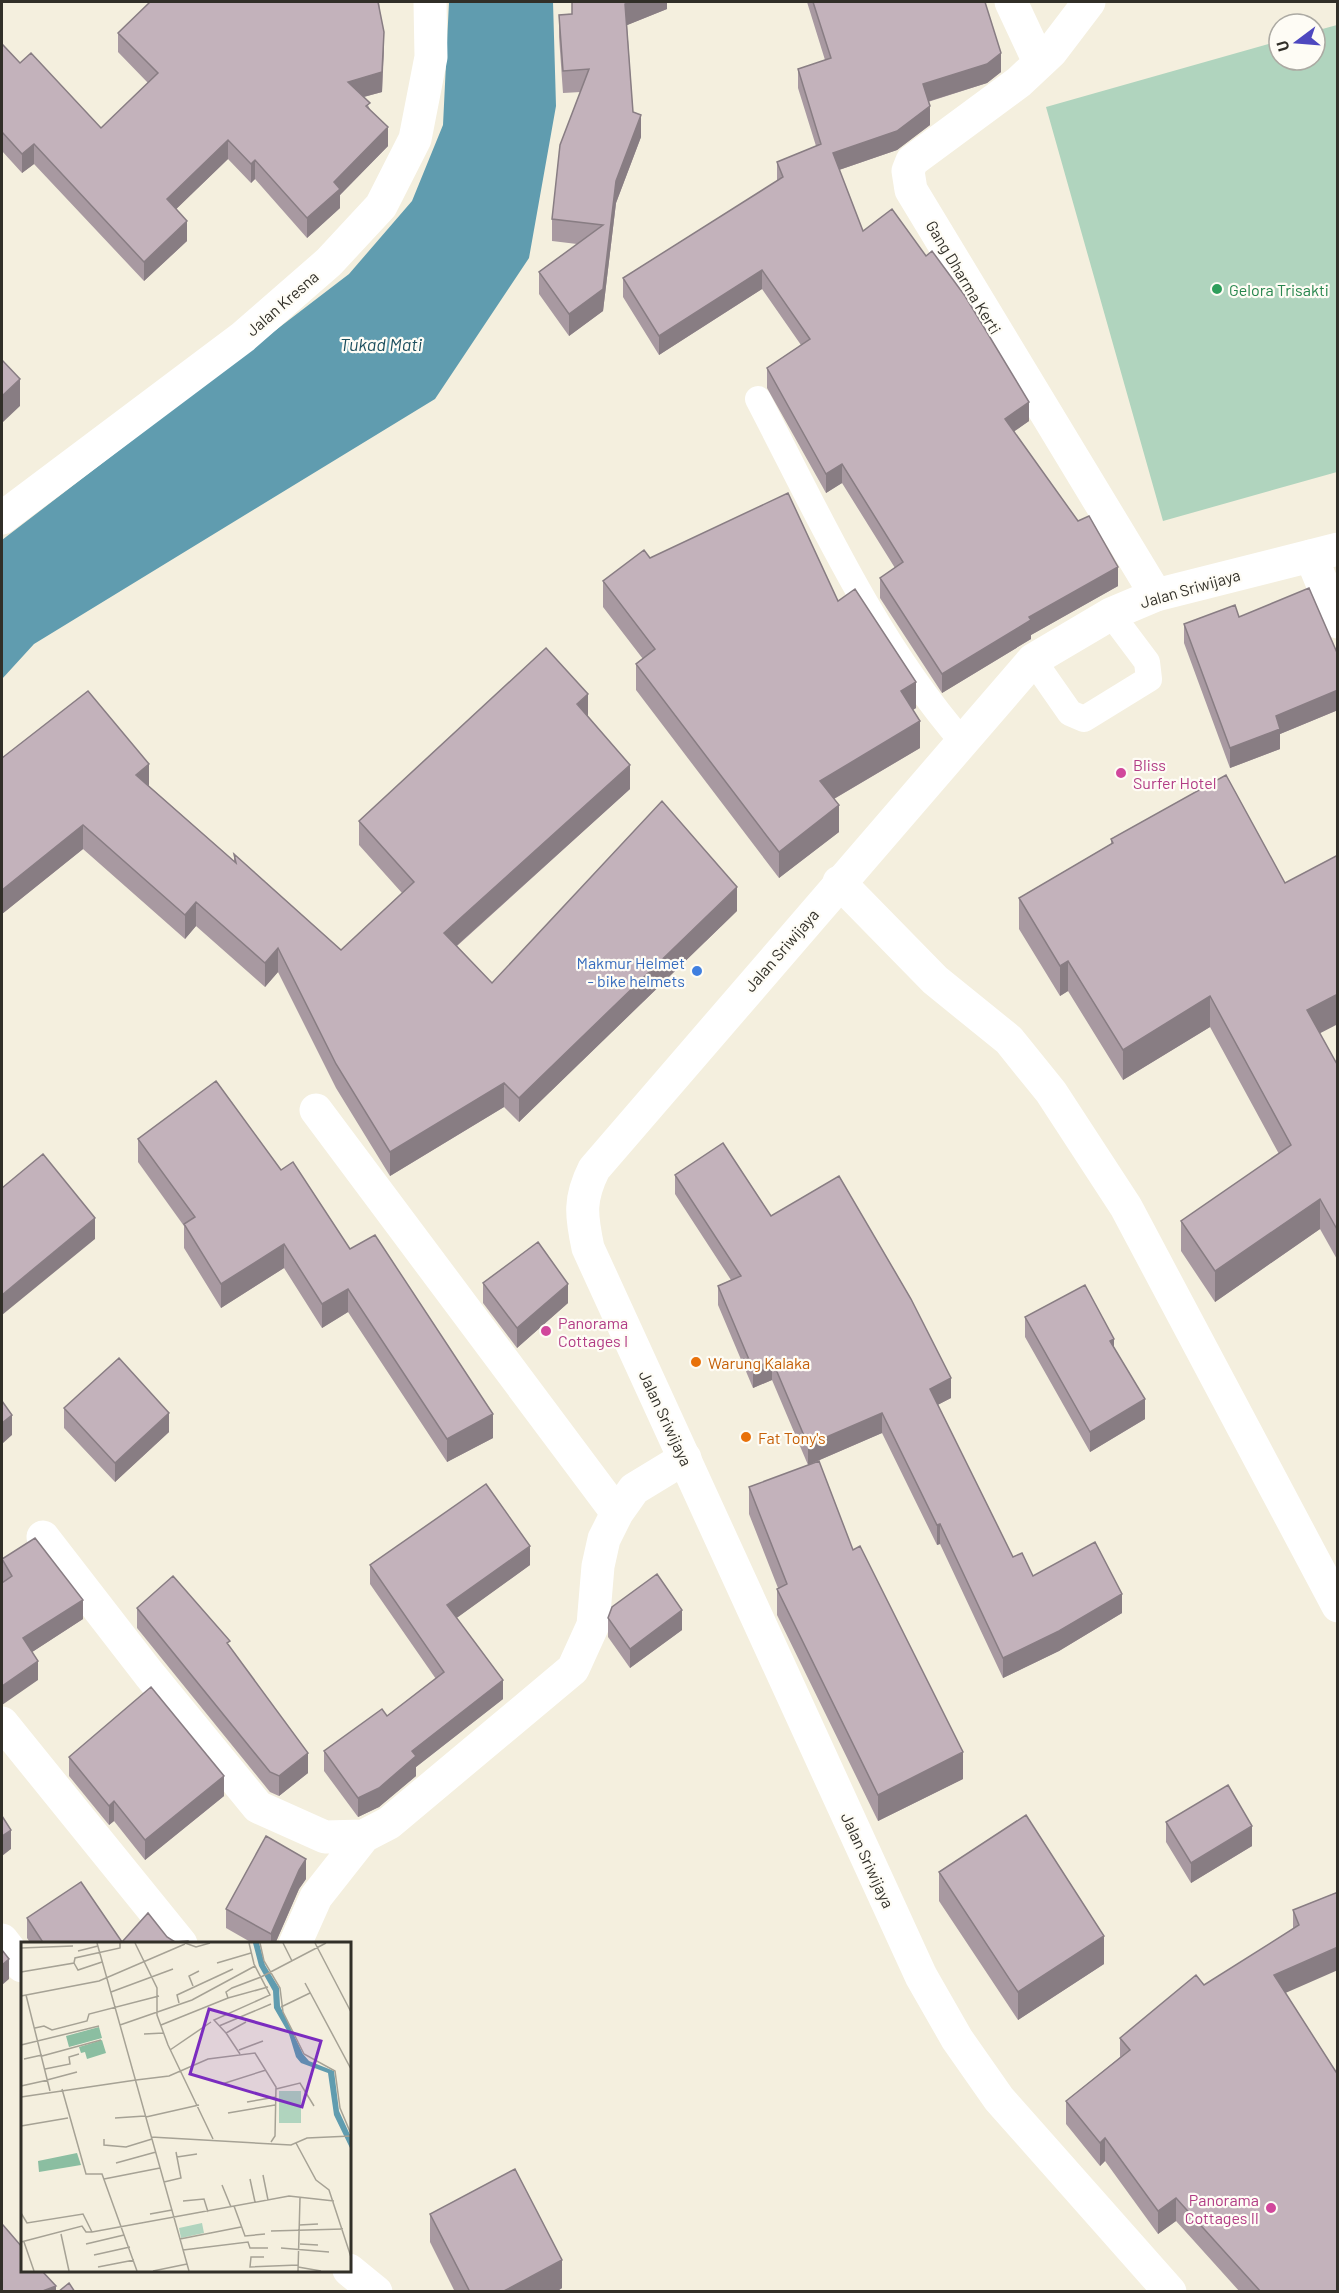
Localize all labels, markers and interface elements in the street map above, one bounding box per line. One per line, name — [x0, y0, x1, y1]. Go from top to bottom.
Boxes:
north arrow — [1267, 12, 1327, 72]
text: U — [1272, 39, 1293, 54]
street label: Gang Dharma Kerti — [923, 217, 1005, 337]
street label: Jalan Kresna — [242, 266, 322, 340]
place label: Gelora Trisakti — [1229, 280, 1329, 299]
marker: Gelora Trisakti — [1210, 282, 1224, 296]
water label: Tukad Mati — [340, 333, 423, 355]
street label: Jalan Sriwijaya — [1138, 565, 1242, 611]
place label: Bliss Surfer Hotel — [1133, 755, 1216, 792]
marker: Bliss Surfer Hotel — [1114, 766, 1128, 780]
street label: Jalan Sriwijaya — [740, 905, 822, 995]
place label: Makmur Helmet - bike helmets — [577, 953, 685, 990]
marker: Makmur Helmet - bike helmets — [690, 964, 704, 978]
place label: Panorama Cottages I — [558, 1313, 628, 1350]
marker: Panorama Cottages I — [539, 1324, 553, 1338]
place label: Warung Kalaka — [708, 1353, 810, 1372]
marker: Warung Kalaka — [689, 1355, 703, 1369]
street label: Jalan Sriwijaya — [636, 1367, 696, 1469]
place label: Fat Tony's — [758, 1428, 826, 1447]
marker: Fat Tony's — [739, 1430, 753, 1444]
street label: Jalan Sriwijaya — [838, 1809, 898, 1911]
inset map — [21, 1942, 351, 2272]
place label: Panorama Cottages II — [1185, 2190, 1259, 2227]
marker: Panorama Cottages II — [1264, 2201, 1278, 2215]

